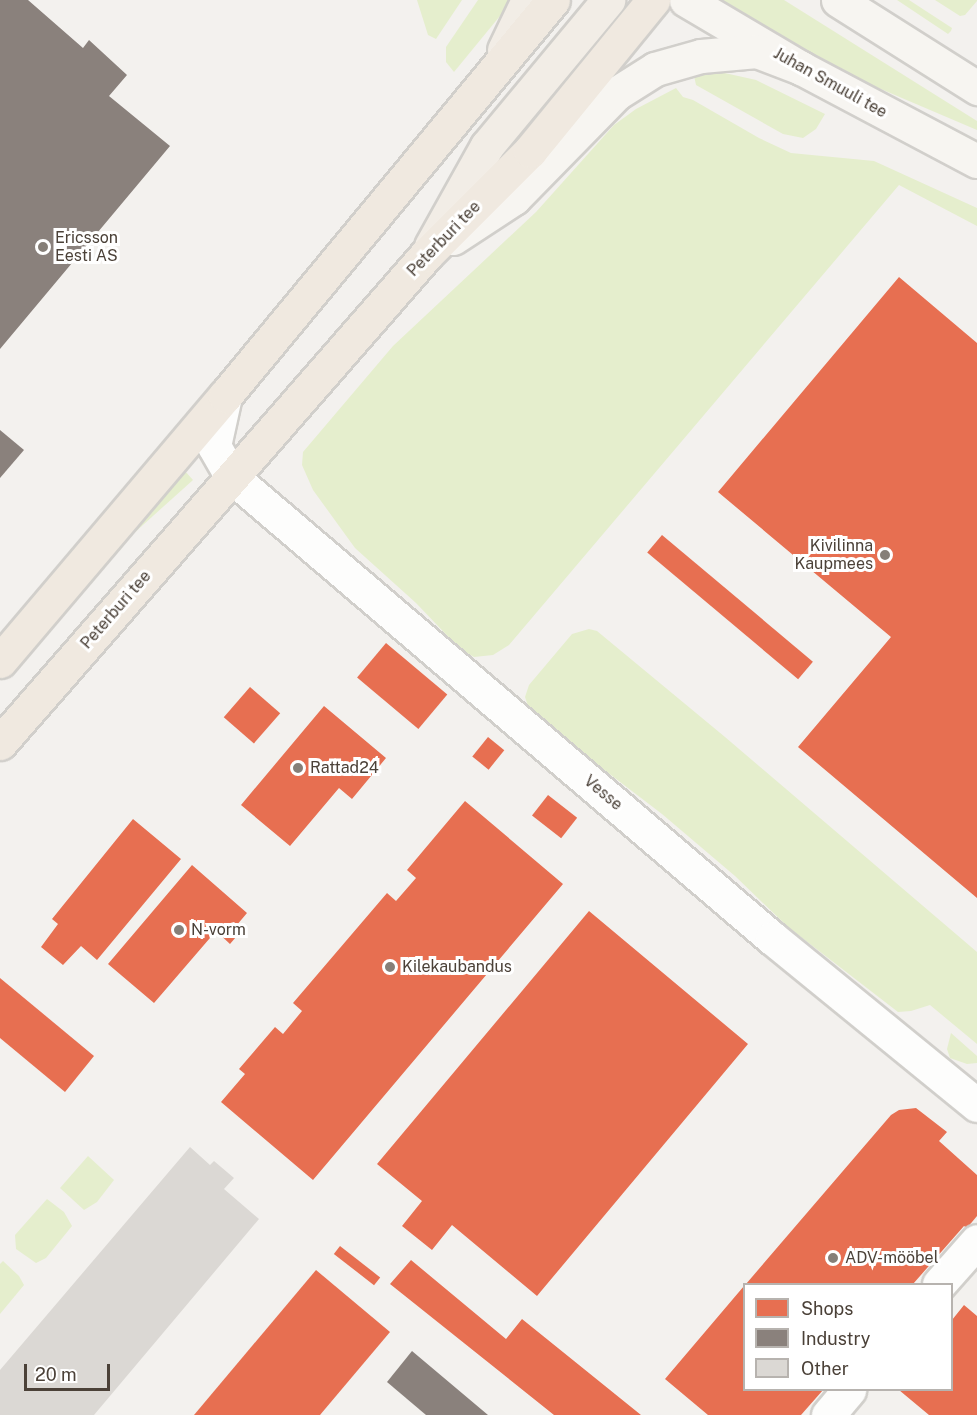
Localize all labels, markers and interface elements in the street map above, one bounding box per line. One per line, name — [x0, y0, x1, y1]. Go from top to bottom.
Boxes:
street label: Juhan Smuuli tee — [770, 44, 890, 122]
street label: Peterburi tee — [403, 197, 485, 281]
place label: Ericsson Eesti AS — [55, 228, 118, 266]
marker: Ericsson Eesti AS — [36, 240, 50, 254]
place label: Kivilinna Kaupmees — [794, 536, 873, 574]
marker: Kivilinna Kaupmees — [878, 548, 892, 562]
street label: Peterburi tee — [77, 567, 155, 653]
place label: Rattad24 — [310, 758, 379, 778]
marker: Rattad24 — [291, 761, 305, 775]
street label: Vesse — [580, 771, 626, 815]
place label: N-vorm — [191, 920, 246, 940]
marker: N-vorm — [172, 923, 186, 937]
place label: Kilekaubandus — [402, 957, 512, 977]
marker: Kilekaubandus — [383, 960, 397, 974]
place label: ADV-mööbel — [845, 1248, 939, 1268]
marker: ADV-mööbel — [826, 1251, 840, 1265]
legend — [743, 1283, 953, 1391]
text: Shops — [801, 1298, 853, 1319]
text: Industry — [801, 1328, 870, 1349]
scale bar — [27, 1352, 112, 1390]
text: Other — [801, 1358, 849, 1379]
text: 20 m — [35, 1364, 77, 1385]

